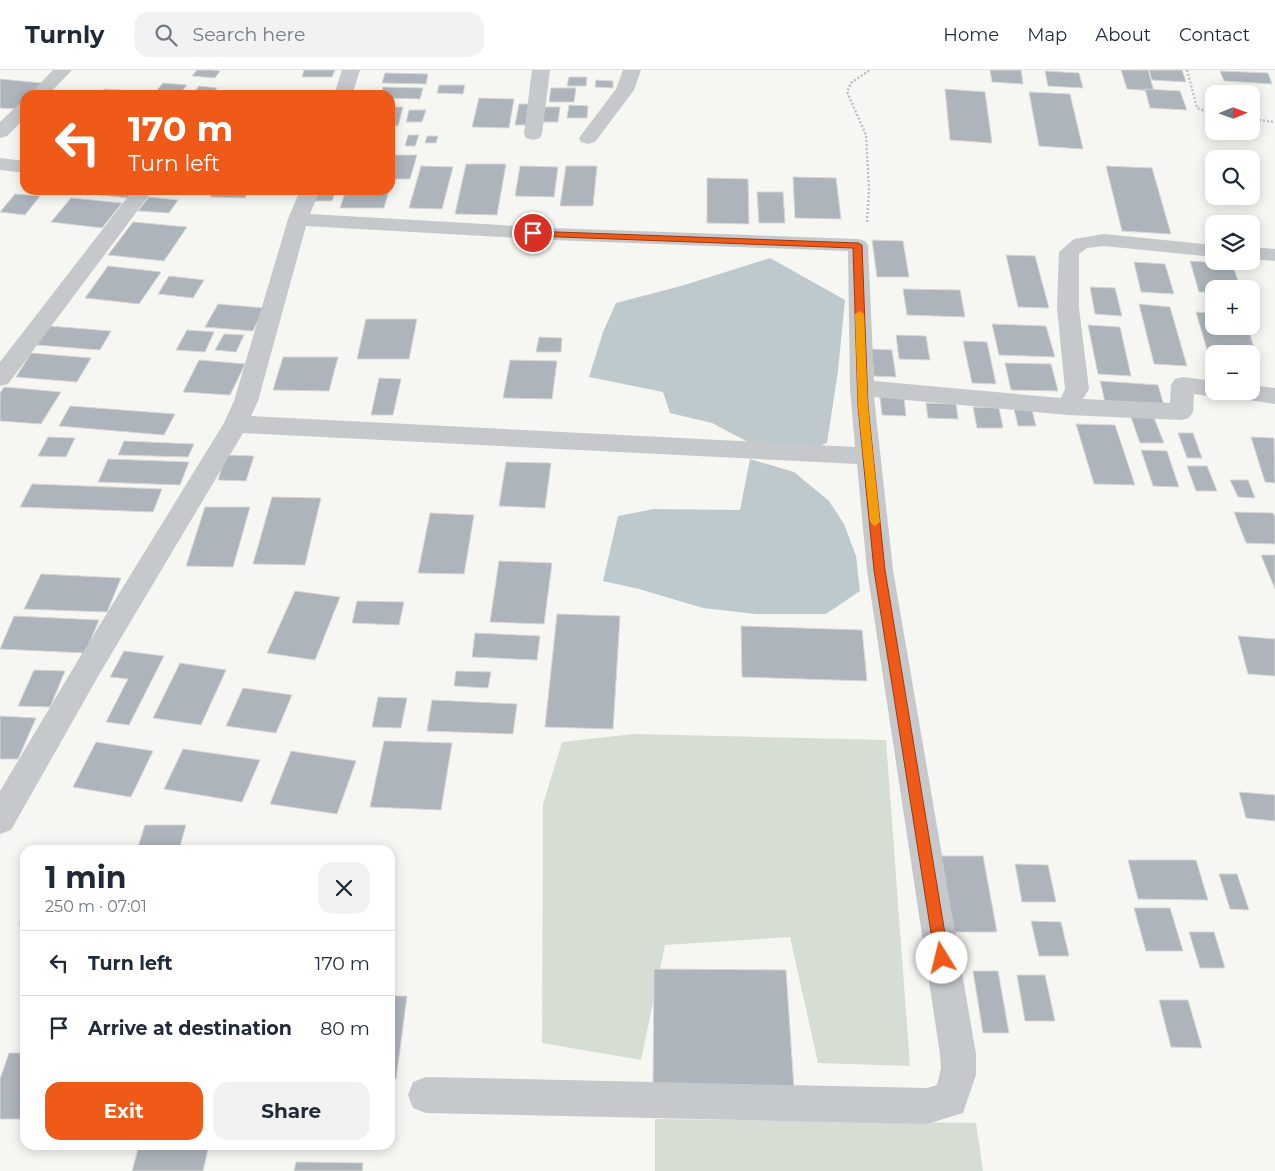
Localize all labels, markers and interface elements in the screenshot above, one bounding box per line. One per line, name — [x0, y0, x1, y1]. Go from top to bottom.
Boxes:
search box — [134, 12, 484, 57]
text: Turnly — [25, 20, 104, 49]
icon: search — [152, 21, 180, 49]
text: Search here — [192, 23, 305, 46]
text: Home — [943, 24, 999, 46]
text: Map — [1027, 24, 1067, 46]
text: About — [1095, 24, 1151, 46]
text: Contact — [1179, 24, 1250, 46]
north arrow — [1205, 85, 1260, 140]
map controls — [1205, 85, 1260, 400]
text: 170 m — [128, 107, 233, 150]
icon: left — [45, 110, 110, 175]
text: Turn left — [128, 150, 220, 177]
button: search — [1205, 150, 1260, 205]
pin — [512, 212, 554, 254]
button: layers — [1205, 215, 1260, 270]
icon: arrive — [519, 219, 547, 247]
button: + — [1205, 280, 1260, 335]
button: − — [1205, 345, 1260, 400]
text: 1 min — [45, 859, 126, 896]
button: close — [318, 862, 370, 914]
text: 250 m · 07:01 — [45, 897, 147, 916]
position arrow — [915, 931, 967, 983]
icon: left — [45, 949, 73, 977]
text: Turn left — [88, 952, 173, 975]
text: 170 m — [315, 952, 370, 975]
icon: arrive — [45, 1014, 73, 1042]
text: Arrive at destination — [88, 1017, 292, 1040]
text: 80 m — [320, 1017, 370, 1040]
button: Exit — [45, 1082, 203, 1140]
button: Share — [213, 1082, 370, 1140]

